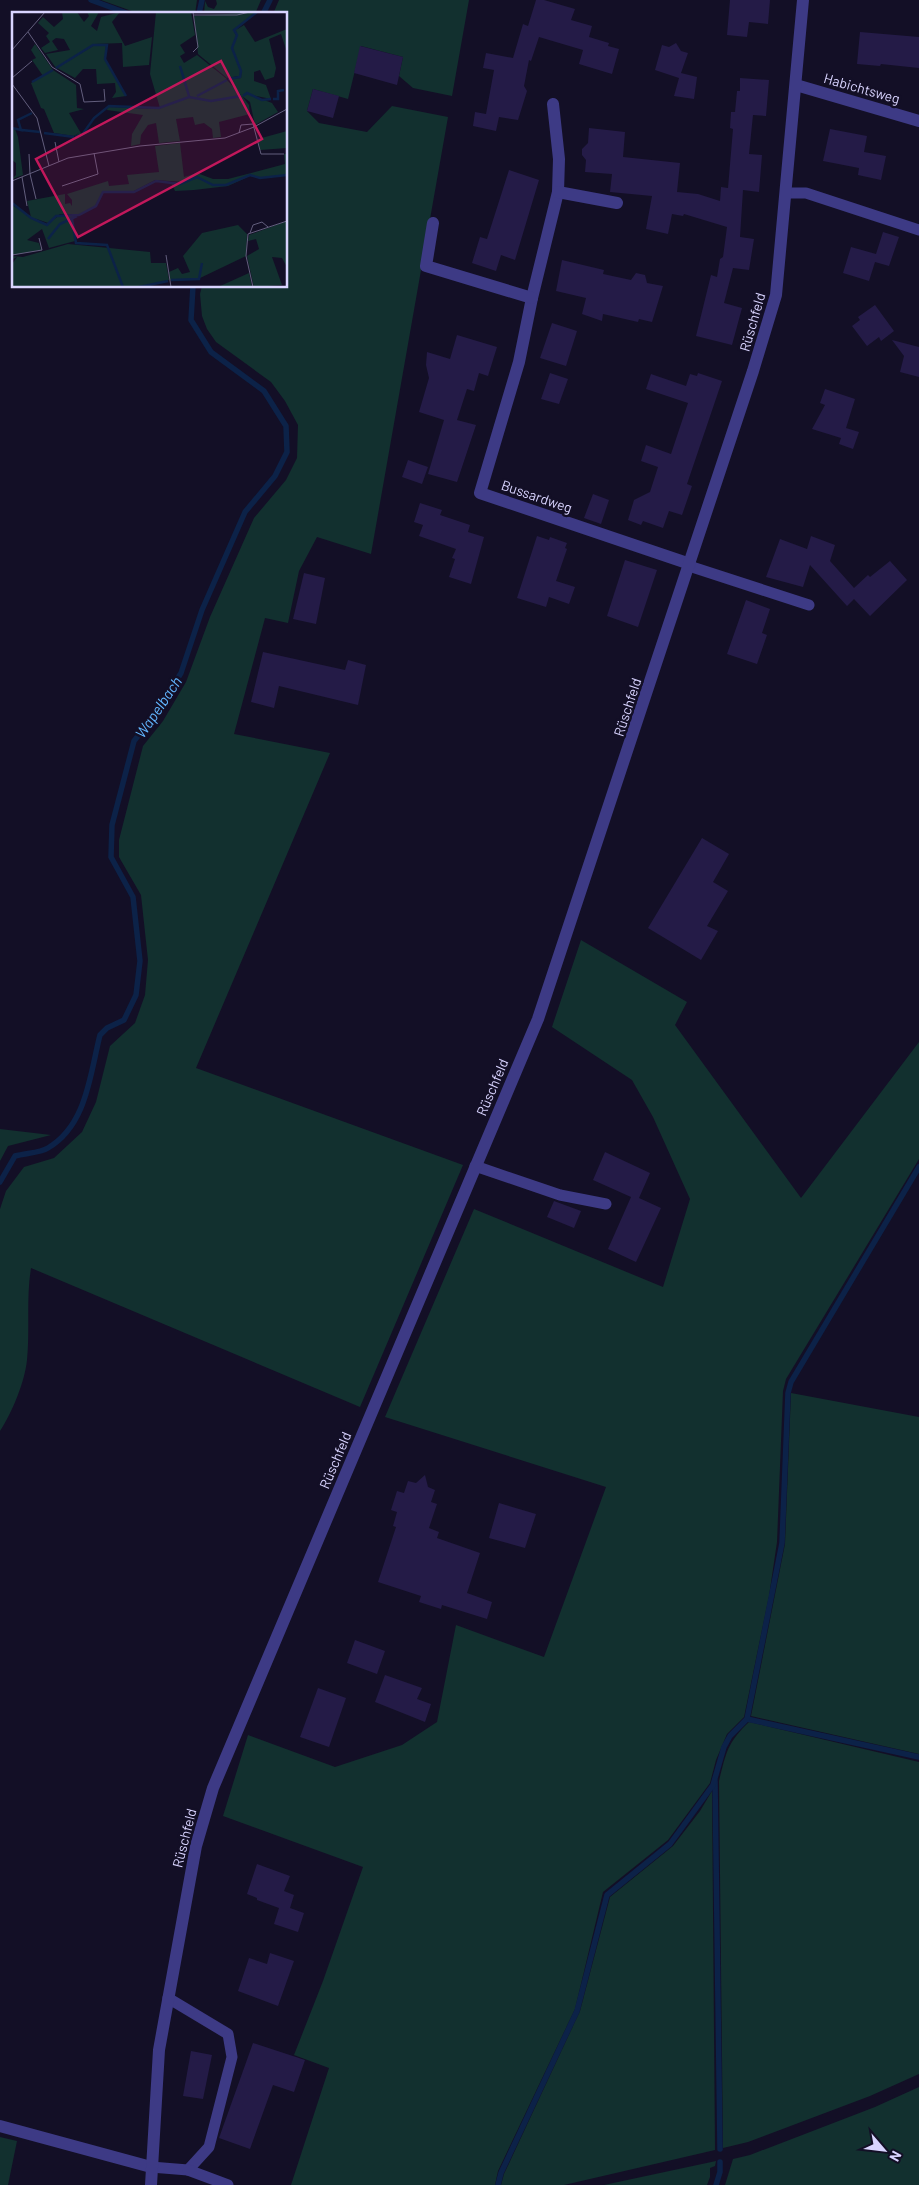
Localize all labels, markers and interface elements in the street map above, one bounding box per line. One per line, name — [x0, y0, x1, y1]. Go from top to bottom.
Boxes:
inset map — [12, 12, 288, 288]
street label: Habichtsweg — [822, 69, 902, 107]
street label: Rüschfeld — [736, 291, 768, 353]
street label: Bussardweg — [499, 476, 575, 516]
water label: Wapelbach — [131, 673, 185, 741]
street label: Rüschfeld — [610, 676, 644, 738]
street label: Rüschfeld — [472, 1056, 512, 1118]
street label: Rüschfeld — [315, 1429, 355, 1491]
street label: Rüschfeld — [168, 1807, 200, 1869]
north arrow — [859, 2125, 909, 2175]
text: N — [886, 2148, 906, 2164]

